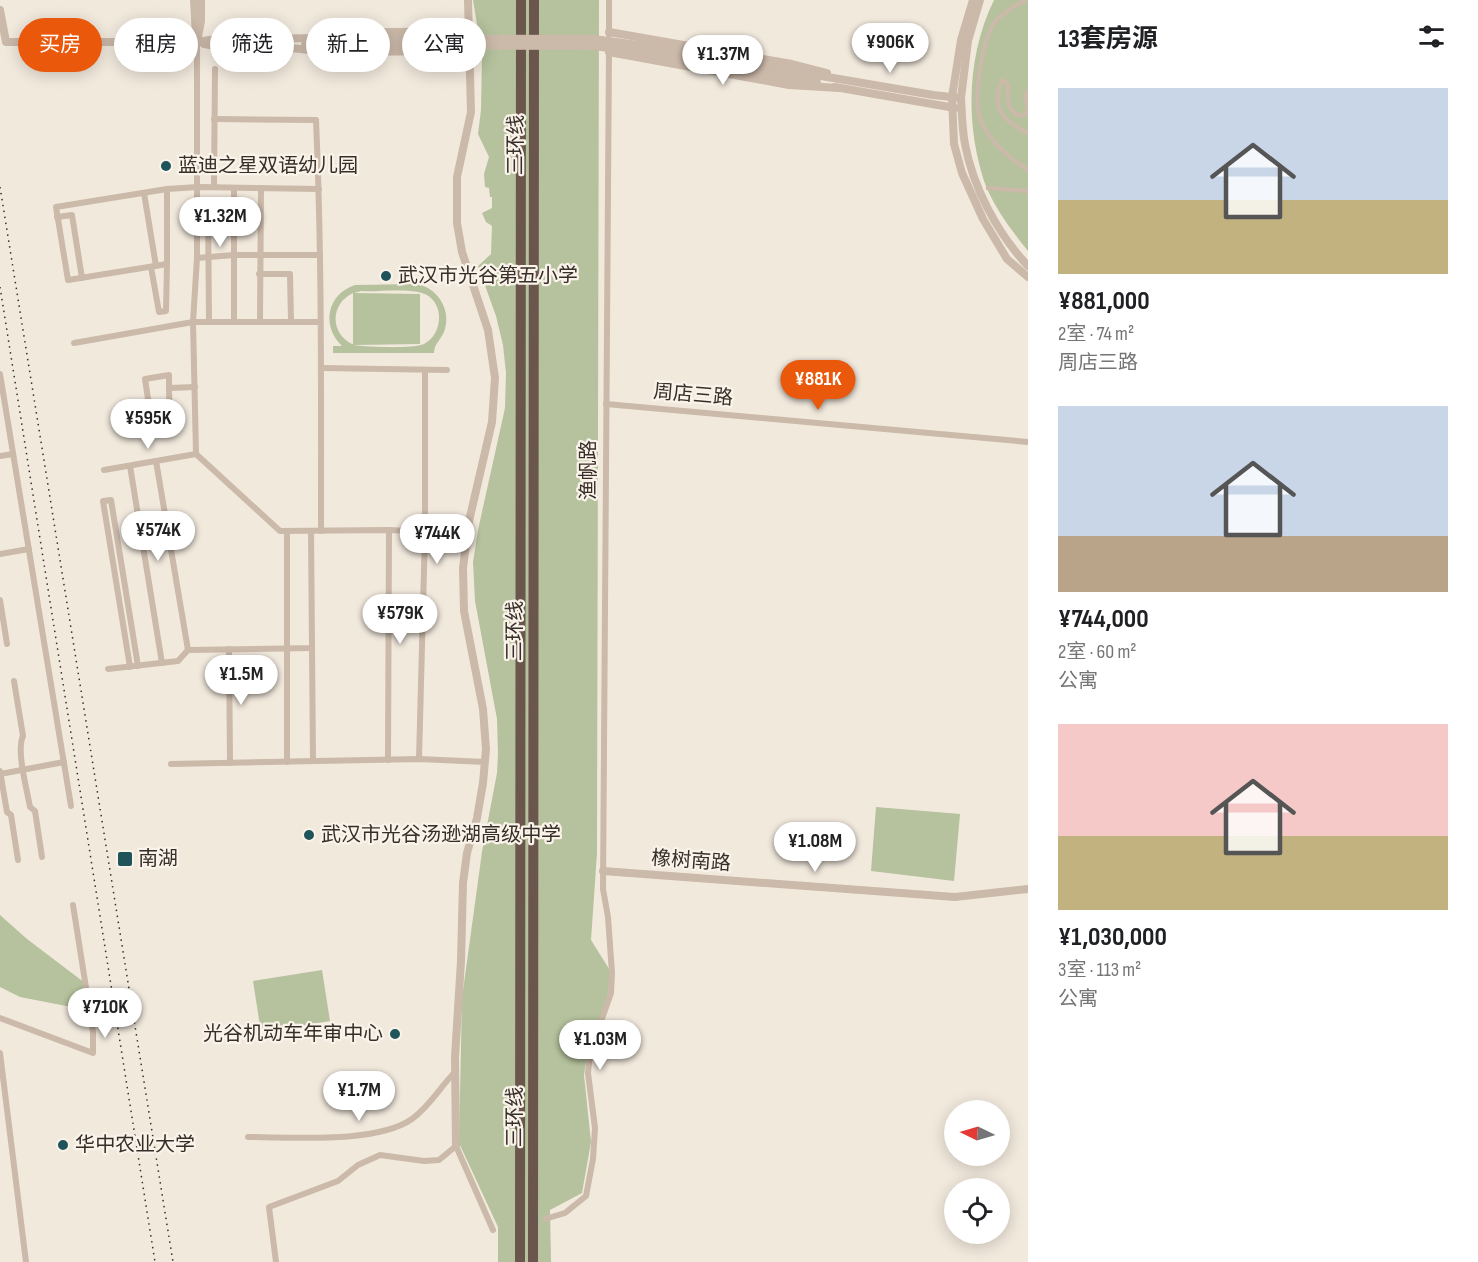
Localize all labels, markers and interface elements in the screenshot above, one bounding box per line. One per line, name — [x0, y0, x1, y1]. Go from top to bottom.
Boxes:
chip: 买房 — [18, 18, 102, 72]
chip: 租房 — [114, 18, 198, 72]
chip: 筛选 — [210, 18, 294, 72]
chip: 新上 — [306, 18, 390, 72]
chip: 公寓 — [402, 18, 486, 72]
icon: filters — [1415, 20, 1448, 53]
pin: ¥906K — [848, 23, 932, 74]
text: 13套房源 — [1058, 24, 1158, 55]
text: ¥906K — [866, 30, 914, 54]
pin: ¥1.37M — [674, 35, 772, 86]
text: ¥1.37M — [696, 42, 750, 66]
street label: 三环线 — [504, 115, 528, 175]
icon: home — [1199, 127, 1307, 235]
place label: 蓝迪之星双语幼儿园 — [178, 154, 358, 178]
marker: 蓝迪之星双语幼儿园 — [159, 159, 173, 173]
pin: ¥1.32M — [171, 197, 269, 248]
text: ¥1.32M — [193, 204, 247, 228]
place label: 武汉市光谷第五小学 — [398, 264, 578, 288]
marker: 武汉市光谷第五小学 — [379, 269, 393, 283]
text: ¥881,000 — [1058, 286, 1150, 317]
text: 2室 · 74 m² — [1058, 322, 1134, 346]
text: 周店三路 — [1058, 351, 1138, 375]
pin: ¥881K — [776, 360, 860, 411]
text: ¥881K — [794, 367, 842, 391]
street label: 周店三路 — [652, 380, 734, 410]
pin: ¥595K — [106, 399, 190, 450]
text: ¥595K — [124, 406, 172, 430]
street label: 渔帆路 — [577, 440, 601, 500]
icon: home — [1199, 445, 1307, 553]
pin: ¥574K — [116, 511, 200, 562]
pin: ¥744K — [395, 514, 479, 565]
text: ¥574K — [135, 518, 181, 542]
text: ¥744K — [414, 521, 460, 545]
pin: ¥579K — [358, 594, 442, 645]
text: ¥579K — [376, 601, 424, 625]
street label: 三环线 — [503, 601, 527, 661]
text: ¥744,000 — [1058, 604, 1149, 635]
text: 2室 · 60 m² — [1058, 640, 1137, 664]
pin: ¥1.5M — [199, 655, 283, 706]
text: ¥1.5M — [219, 662, 263, 686]
text: 公寓 — [1058, 669, 1098, 693]
icon: home — [1199, 763, 1307, 871]
pin: ¥1.08M — [766, 822, 864, 873]
place label: 武汉市光谷汤逊湖高级中学 — [321, 823, 561, 847]
marker: 武汉市光谷汤逊湖高级中学 — [302, 828, 316, 842]
text: ¥1.08M — [788, 829, 842, 853]
street label: 橡树南路 — [650, 846, 732, 876]
place label: 南湖 — [138, 847, 178, 871]
marker: 南湖 — [116, 850, 134, 868]
text: ¥1,030,000 — [1058, 922, 1167, 953]
text: 3室 · 113 m² — [1058, 958, 1141, 982]
text: 公寓 — [1058, 987, 1098, 1011]
pin: ¥710K — [63, 988, 147, 1039]
text: ¥710K — [82, 995, 128, 1019]
pin: ¥1.03M — [551, 1020, 649, 1071]
place label: 光谷机动车年审中心 — [203, 1022, 383, 1046]
marker: 光谷机动车年审中心 — [388, 1027, 402, 1041]
text: ¥1.03M — [573, 1027, 627, 1051]
pin: ¥1.7M — [317, 1071, 401, 1122]
text: ¥1.7M — [337, 1078, 381, 1102]
street label: 三环线 — [503, 1087, 527, 1147]
north arrow — [944, 1100, 1010, 1166]
map controls — [944, 1100, 1010, 1244]
place label: 华中农业大学 — [75, 1133, 195, 1157]
marker: 华中农业大学 — [56, 1138, 70, 1152]
button: locate — [944, 1178, 1010, 1244]

